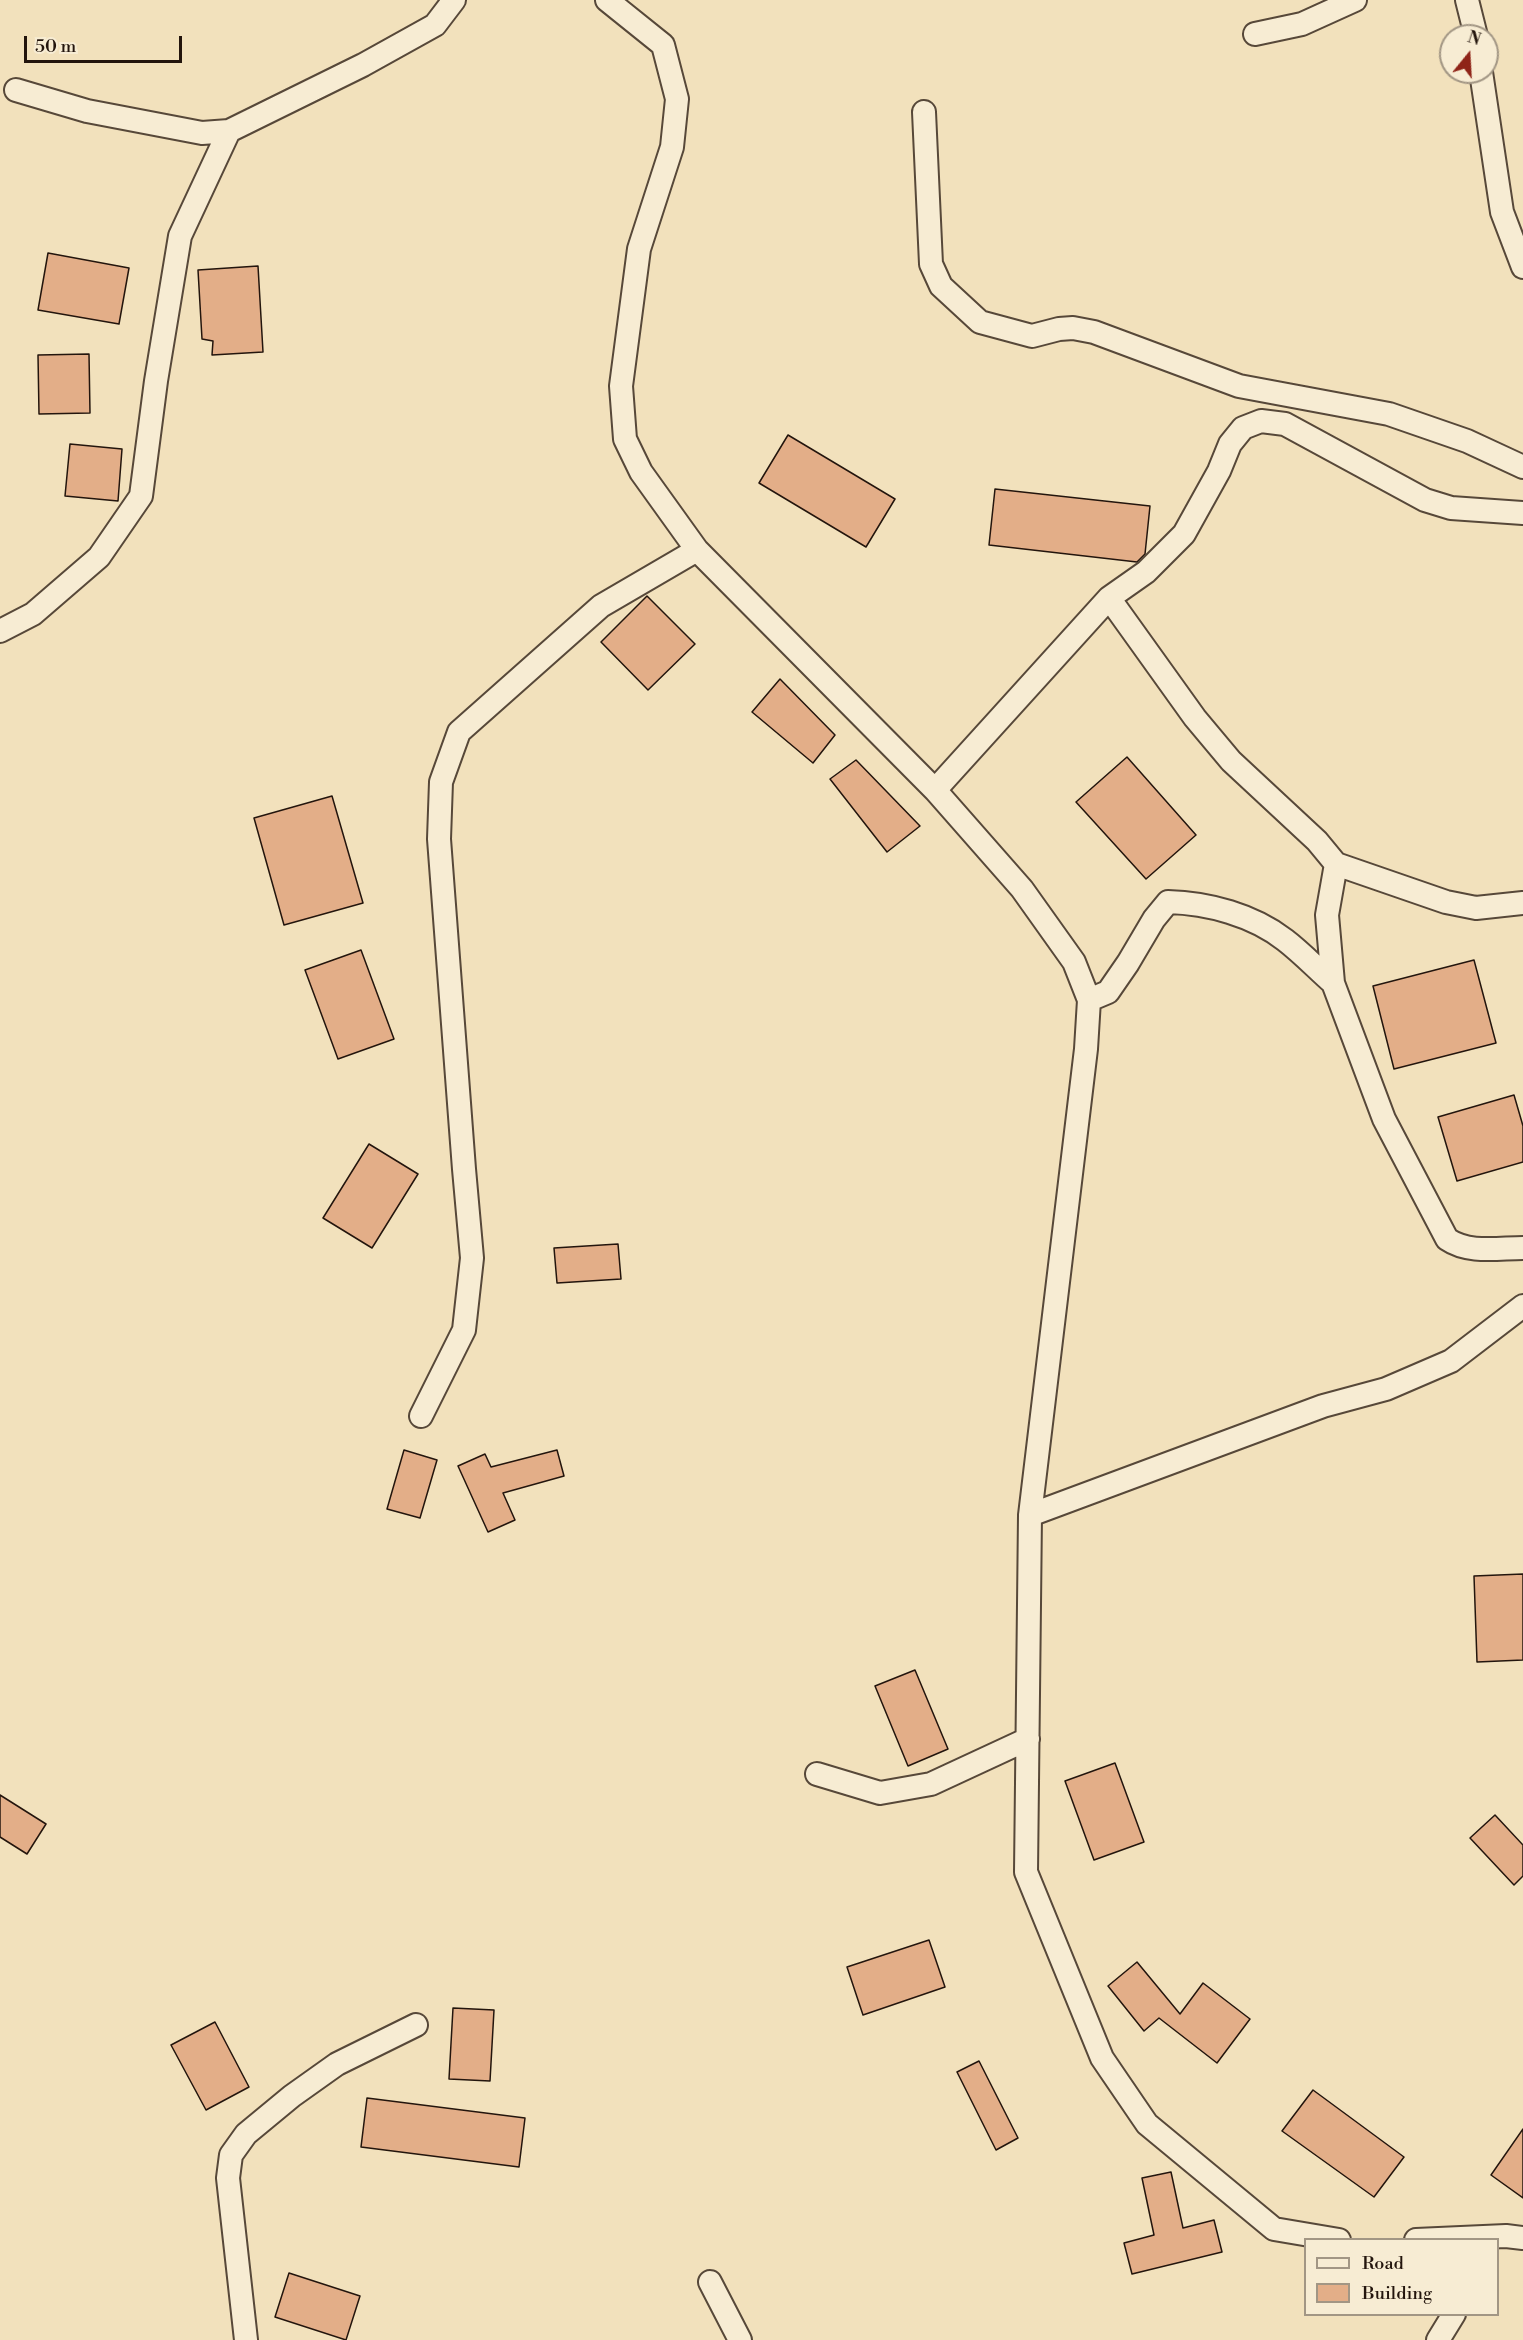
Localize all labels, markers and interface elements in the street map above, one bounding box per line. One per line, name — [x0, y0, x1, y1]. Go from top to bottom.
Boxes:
scale bar — [27, 24, 184, 62]
north arrow — [1439, 24, 1499, 84]
text: N — [1465, 27, 1483, 50]
text: 50 m — [35, 35, 76, 58]
legend — [1304, 2238, 1499, 2316]
text: Road — [1362, 2252, 1404, 2275]
text: Building — [1362, 2282, 1432, 2305]

